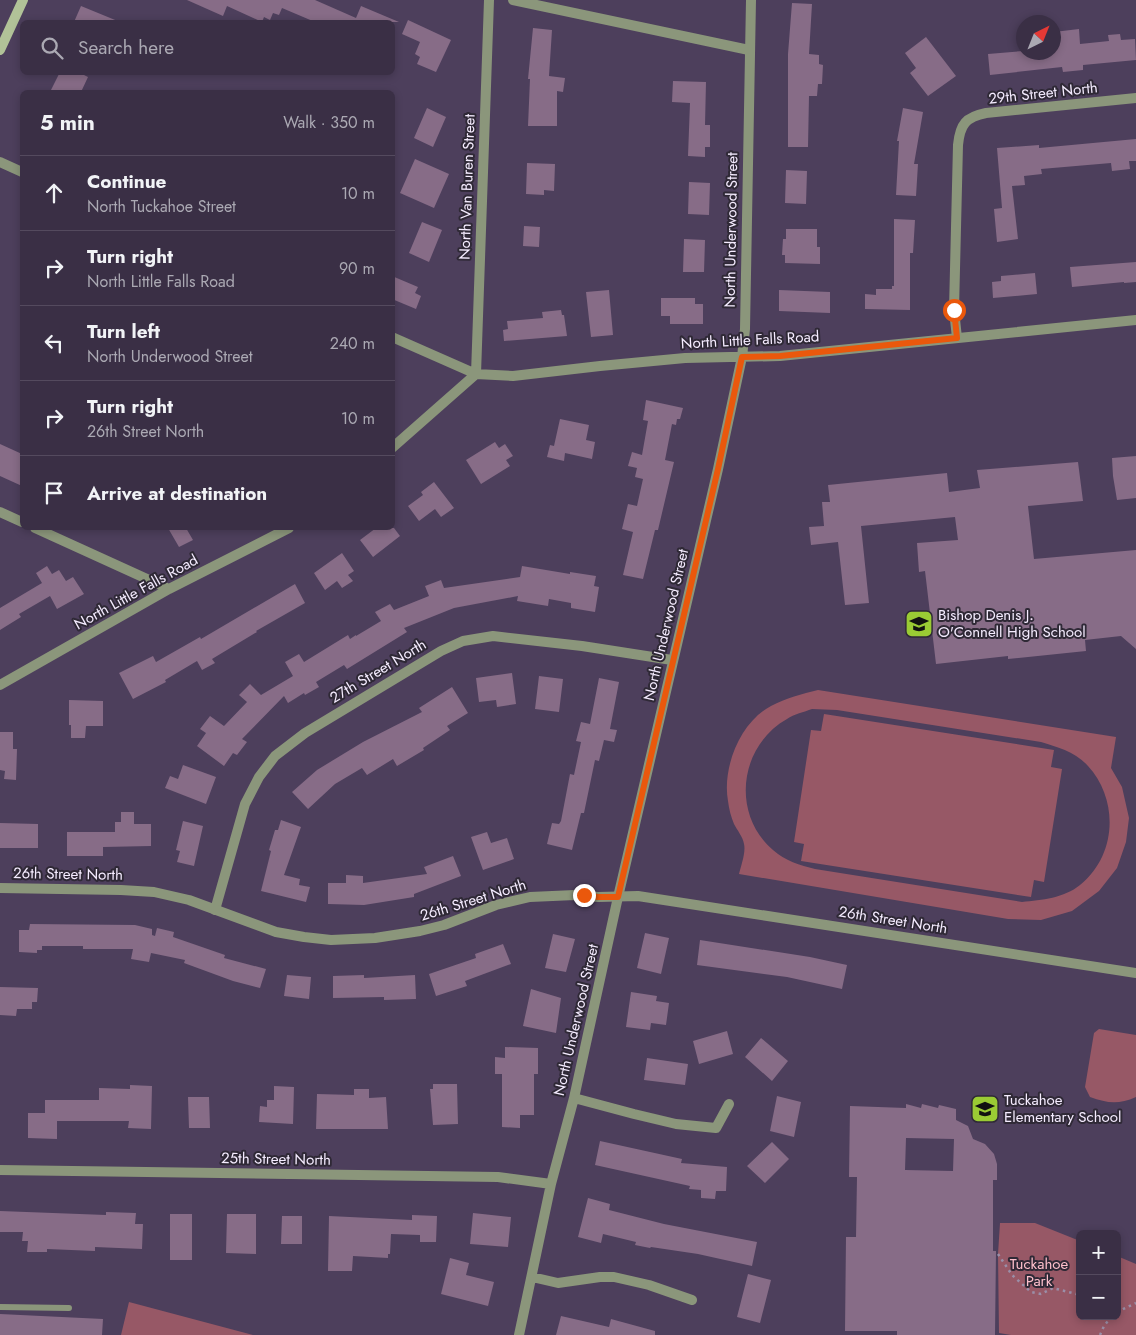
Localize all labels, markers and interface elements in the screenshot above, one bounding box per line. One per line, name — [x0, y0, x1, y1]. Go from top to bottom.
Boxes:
north arrow — [1016, 15, 1061, 60]
search box — [20, 20, 395, 75]
icon: search — [38, 34, 66, 62]
text: Search here — [78, 34, 174, 61]
street label: 29th Street North — [987, 76, 1099, 110]
text: 5 min — [40, 108, 95, 138]
text: Walk · 350 m — [283, 111, 375, 134]
street label: North Van Buren Street — [453, 113, 481, 260]
street label: North Underwood Street — [719, 152, 743, 308]
text: Continue — [87, 168, 166, 195]
icon: ahead — [40, 179, 68, 207]
text: 10 m — [341, 182, 375, 205]
text: North Tuckahoe Street — [87, 195, 236, 218]
text: Turn right — [87, 243, 173, 270]
icon: right — [40, 254, 68, 282]
text: 90 m — [339, 257, 375, 280]
text: North Little Falls Road — [87, 270, 235, 293]
route start — [943, 299, 966, 322]
text: Turn left — [87, 318, 160, 345]
street label: North Little Falls Road — [680, 325, 820, 355]
icon: left — [40, 329, 68, 357]
text: 240 m — [330, 332, 375, 355]
text: North Underwood Street — [87, 345, 253, 368]
text: Turn right — [87, 393, 173, 420]
icon: right — [40, 404, 68, 432]
text: 10 m — [341, 407, 375, 430]
text: 26th Street North — [87, 420, 204, 443]
icon: arrive — [40, 479, 68, 507]
text: Arrive at destination — [87, 480, 267, 507]
street label: North Underwood Street — [638, 546, 694, 703]
street label: North Little Falls Road — [70, 549, 202, 635]
place label: Bishop Denis J. O'Connell High School — [938, 604, 1086, 643]
school or university icon: Bishop Denis J. O'Connell High School — [904, 609, 934, 639]
street label: 27th Street North — [326, 633, 430, 709]
street label: 26th Street North — [13, 862, 123, 886]
street label: 26th Street North — [417, 873, 529, 927]
route end — [573, 884, 596, 907]
street label: 26th Street North — [837, 901, 949, 939]
street label: North Underwood Street — [548, 941, 604, 1098]
place label: Tuckahoe Elementary School — [1004, 1089, 1121, 1128]
school or university icon: Tuckahoe Elementary School — [970, 1094, 1000, 1124]
street label: 25th Street North — [221, 1147, 331, 1171]
map controls — [1076, 1230, 1121, 1320]
button: + — [1076, 1230, 1121, 1275]
park label: Tuckahoe Park — [1010, 1253, 1068, 1292]
button: − — [1076, 1275, 1121, 1320]

